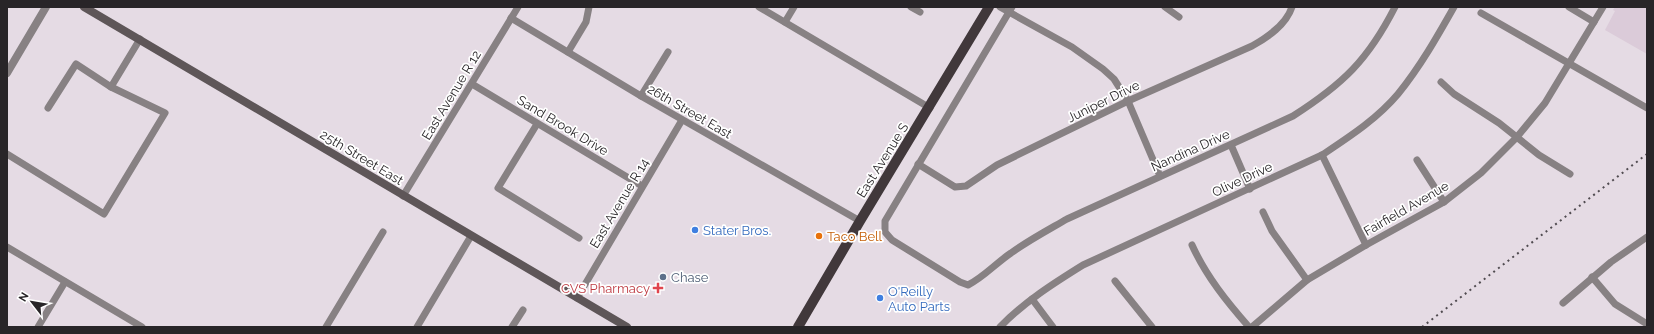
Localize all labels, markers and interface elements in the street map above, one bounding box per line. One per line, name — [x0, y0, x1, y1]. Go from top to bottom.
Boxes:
street label: East Avenue R 12 — [419, 48, 484, 143]
street label: Juniper Drive — [1065, 77, 1142, 125]
street label: 26th Street East — [645, 81, 735, 142]
street label: Sand Brook Drive — [514, 92, 611, 159]
street label: East Avenue S — [853, 120, 911, 200]
street label: Nandina Drive — [1149, 126, 1232, 175]
street label: 25th Street East — [318, 127, 406, 188]
street label: East Avenue R 14 — [587, 156, 652, 251]
street label: Olive Drive — [1210, 159, 1275, 200]
street label: Fairfield Avenue — [1361, 178, 1452, 239]
place label: Stater Bros. — [703, 223, 771, 238]
marker: Stater Bros. — [690, 225, 700, 235]
place label: Taco Bell — [827, 229, 883, 244]
marker: Taco Bell — [814, 231, 824, 241]
place label: Chase — [671, 270, 709, 285]
marker: Chase — [658, 272, 668, 282]
place label: CVS Pharmacy — [561, 281, 650, 296]
north arrow — [12, 282, 52, 322]
marker: CVS Pharmacy — [653, 283, 663, 293]
place label: O'Reilly Auto Parts — [888, 284, 950, 314]
text: N — [16, 290, 32, 304]
marker: O'Reilly Auto Parts — [875, 293, 885, 303]

